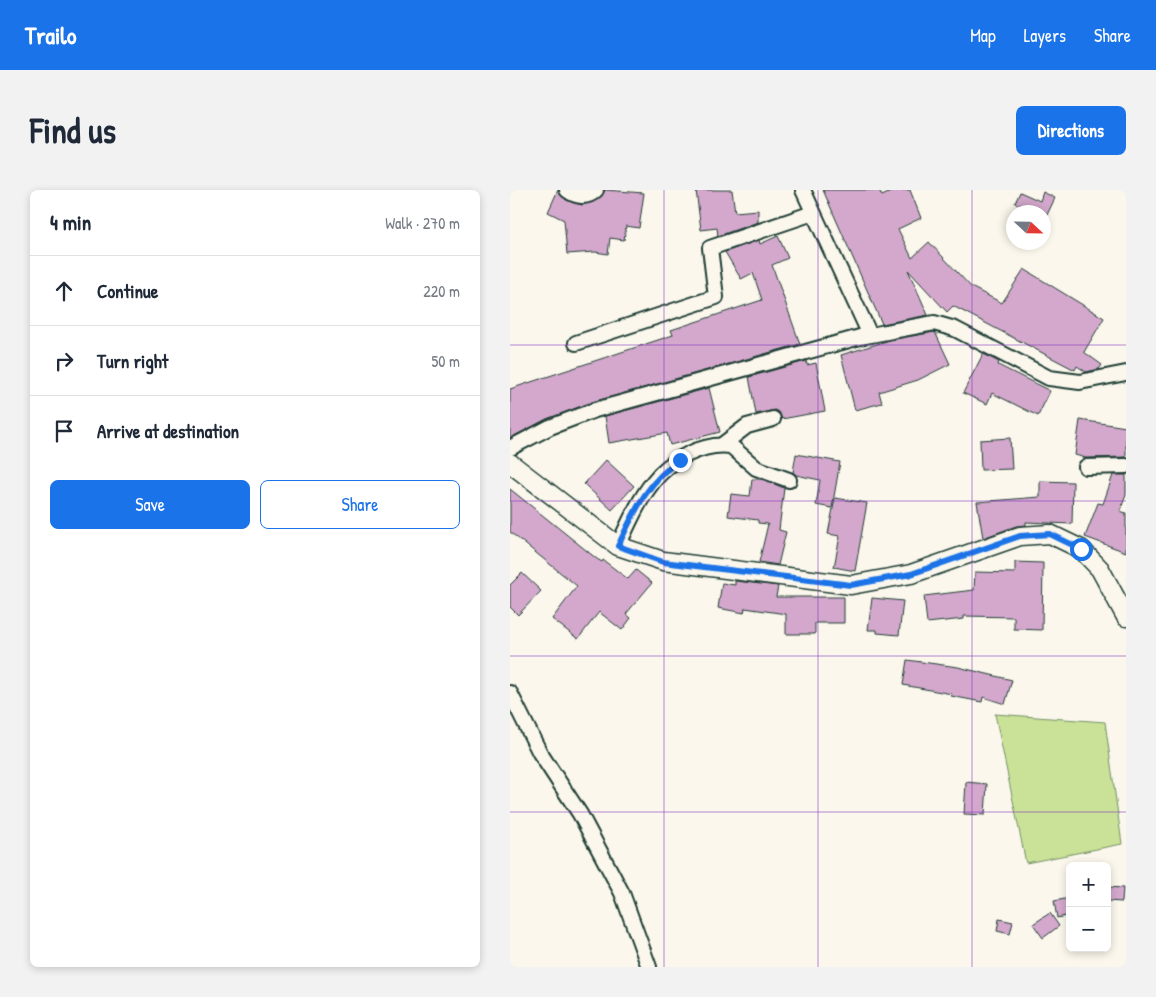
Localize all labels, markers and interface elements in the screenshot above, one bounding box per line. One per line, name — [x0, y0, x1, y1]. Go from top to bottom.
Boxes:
text: Trailo — [25, 19, 76, 51]
text: Map — [970, 23, 996, 48]
text: Layers — [1024, 23, 1066, 48]
text: Share — [1094, 23, 1131, 48]
button: Directions — [1016, 106, 1126, 155]
text: Find us — [30, 107, 116, 154]
north arrow — [1006, 205, 1051, 250]
text: 4 min — [50, 208, 91, 237]
text: Walk · 270 m — [385, 212, 460, 234]
icon: ahead — [50, 277, 78, 305]
text: Continue — [97, 278, 158, 304]
text: 220 m — [423, 280, 460, 302]
icon: right — [50, 347, 78, 375]
text: Turn right — [97, 348, 168, 374]
text: 50 m — [432, 350, 460, 372]
icon: arrive — [50, 417, 78, 445]
text: Arrive at destination — [97, 418, 239, 444]
route end — [669, 449, 692, 472]
button: Save — [50, 480, 250, 529]
button: Share — [260, 480, 460, 529]
route start — [1070, 538, 1093, 561]
map controls — [1066, 862, 1111, 952]
button: + — [1066, 862, 1111, 907]
button: − — [1066, 907, 1111, 952]

